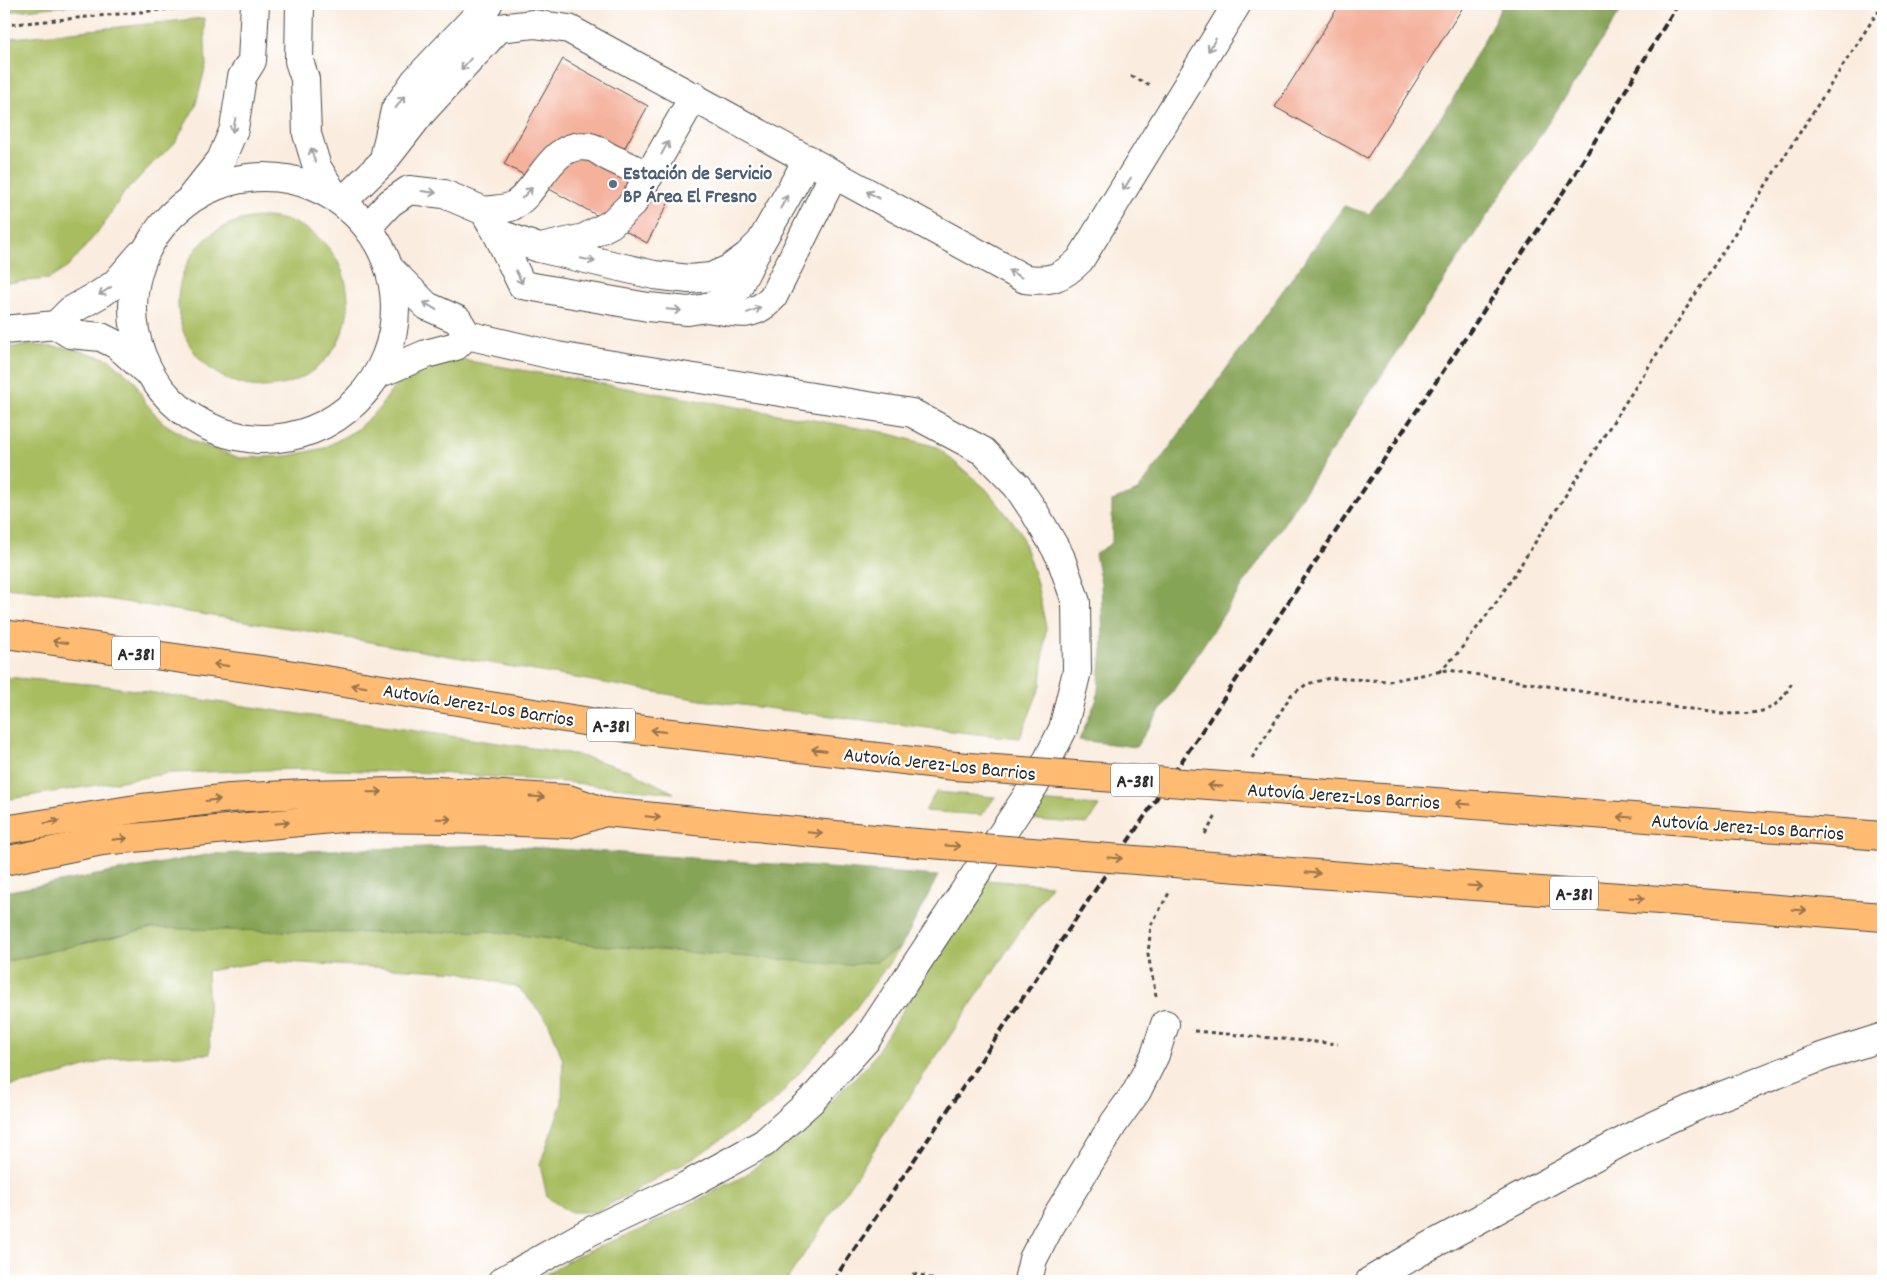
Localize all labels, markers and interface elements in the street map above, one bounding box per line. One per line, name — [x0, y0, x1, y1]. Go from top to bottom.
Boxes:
one-way arrow — [1206, 38, 1216, 52]
one-way arrow — [460, 57, 472, 70]
one-way arrow — [395, 95, 405, 109]
one-way arrow — [229, 116, 238, 132]
one-way arrow — [660, 140, 670, 155]
one-way arrow — [308, 147, 318, 163]
place label: Estación de Servicio BP Área El Fresno — [623, 161, 772, 212]
one-way arrow — [1121, 176, 1131, 190]
marker: Estación de Servicio BP Área El Fresno — [607, 178, 619, 190]
one-way arrow — [420, 187, 436, 197]
one-way arrow — [521, 187, 533, 199]
one-way arrow — [866, 190, 880, 200]
one-way arrow — [779, 195, 789, 209]
one-way arrow — [580, 256, 596, 265]
one-way arrow — [515, 269, 524, 284]
one-way arrow — [1008, 269, 1023, 278]
one-way arrow — [98, 285, 112, 296]
one-way arrow — [424, 301, 438, 311]
one-way arrow — [666, 305, 682, 314]
one-way arrow — [746, 305, 761, 315]
road number: A-381 — [112, 636, 160, 670]
one-way arrow — [52, 637, 68, 647]
one-way arrow — [213, 659, 229, 669]
street label: Autovía Jerez-Los Barrios — [381, 678, 576, 736]
one-way arrow — [351, 680, 367, 690]
road number: A-381 — [587, 708, 635, 742]
one-way arrow — [650, 726, 666, 736]
street label: Autovía Jerez-Los Barrios — [842, 742, 1037, 790]
one-way arrow — [812, 745, 828, 755]
road number: A-381 — [1111, 764, 1159, 796]
street label: Autovía Jerez-Los Barrios — [1246, 777, 1441, 819]
one-way arrow — [1208, 781, 1224, 790]
one-way arrow — [367, 788, 383, 797]
one-way arrow — [529, 793, 545, 802]
one-way arrow — [204, 795, 220, 805]
one-way arrow — [1455, 800, 1471, 809]
street label: Autovía Jerez-Los Barrios — [1650, 808, 1845, 850]
one-way arrow — [645, 812, 661, 822]
one-way arrow — [1618, 812, 1634, 821]
one-way arrow — [436, 814, 452, 824]
one-way arrow — [44, 817, 60, 827]
one-way arrow — [274, 819, 290, 828]
one-way arrow — [807, 828, 823, 838]
one-way arrow — [112, 834, 128, 844]
one-way arrow — [945, 841, 961, 851]
one-way arrow — [1107, 854, 1123, 863]
one-way arrow — [1305, 869, 1321, 878]
road number: A-381 — [1550, 876, 1598, 910]
one-way arrow — [1467, 881, 1483, 890]
one-way arrow — [1629, 893, 1645, 903]
one-way arrow — [1791, 906, 1807, 915]

